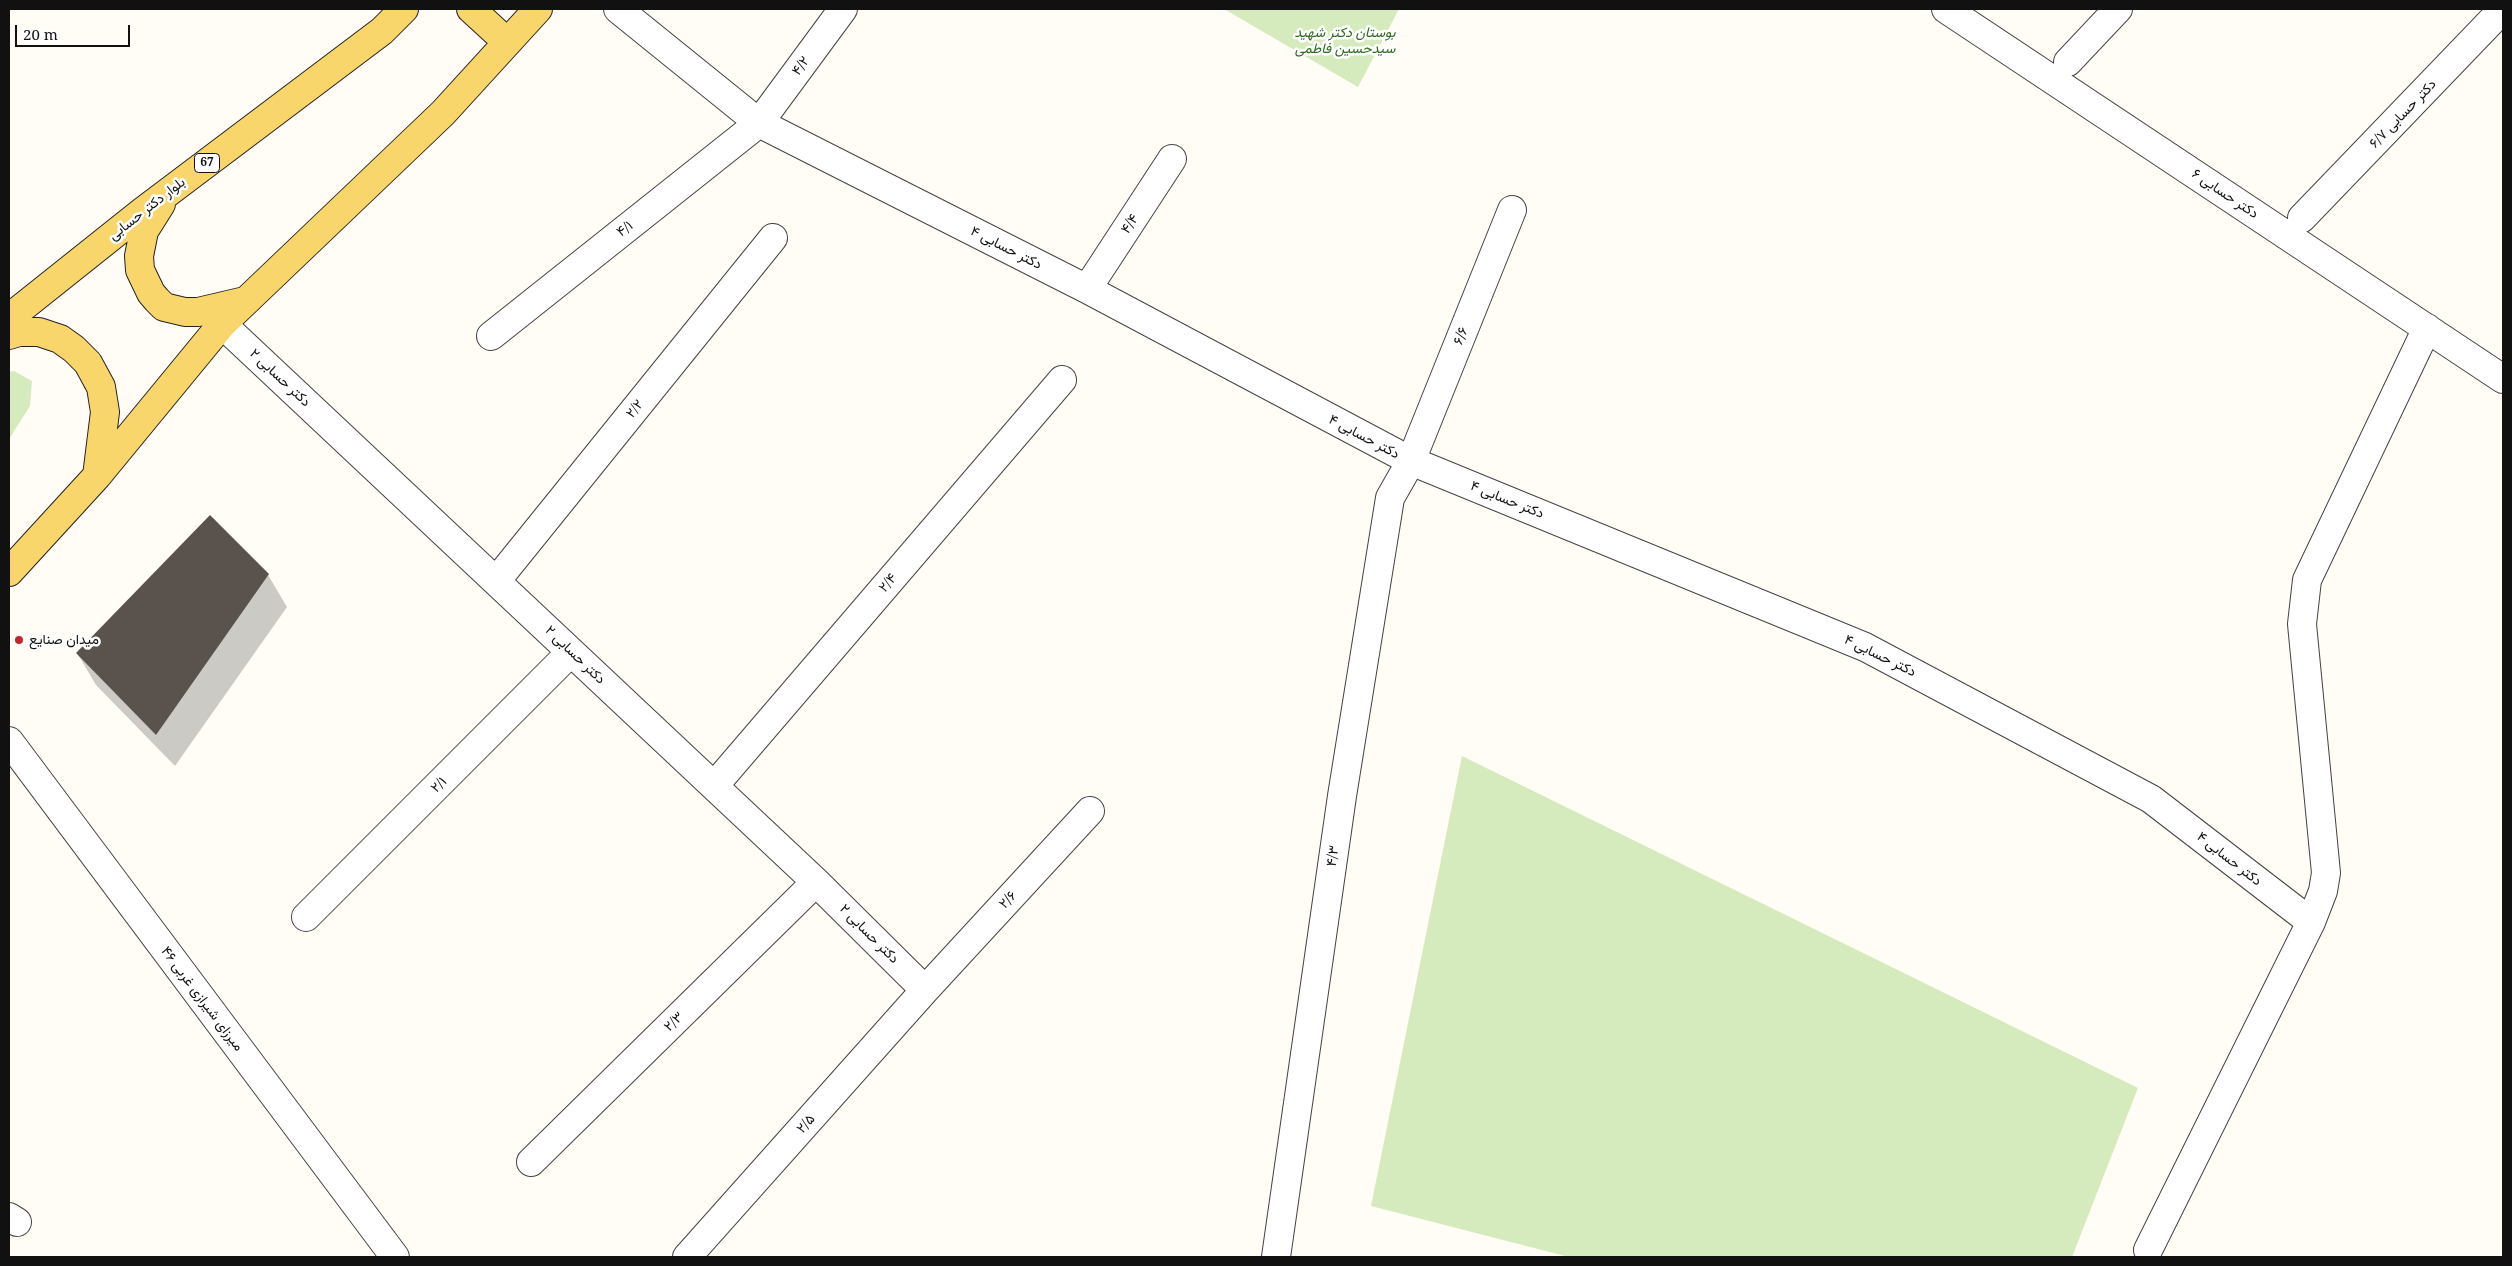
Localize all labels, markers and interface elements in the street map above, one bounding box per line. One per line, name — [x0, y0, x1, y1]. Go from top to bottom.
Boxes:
scale bar — [18, 15, 132, 47]
text: 20 m — [23, 24, 58, 44]
park label: بوستان دکتر شهید سیدحسین فاطمی — [1295, 25, 1395, 58]
street label: ۴/۲ — [789, 53, 813, 79]
street label: ۶/۷ دکتر حسابی — [2366, 76, 2440, 152]
road number: 67 — [194, 154, 220, 172]
street label: ۶ دکتر حسابی — [2189, 166, 2261, 222]
street label: بلوار دکتر حسابی — [105, 174, 189, 244]
street label: ۴/۴ — [1118, 211, 1142, 237]
street label: ۴/۱ — [613, 217, 637, 241]
street label: دکتر حسابی ۴ — [968, 223, 1044, 273]
street label: ۶/۶ — [1450, 325, 1472, 347]
street label: دکتر حسابی ۲ — [246, 346, 314, 410]
street label: ۲/۲ — [623, 396, 647, 422]
street label: دکتر حسابی ۴ — [1326, 411, 1402, 463]
street label: ۴ دکتر حسابی — [1468, 478, 1546, 522]
street label: ۲/۴ — [875, 570, 901, 596]
street label: دکتر حسابی ۲ — [541, 622, 609, 688]
street label: ۴ دکتر حسابی — [1841, 631, 1919, 681]
place label: میدان صنایع — [29, 632, 99, 648]
marker: میدان صنایع — [13, 634, 25, 646]
street label: ۲/۱ — [428, 774, 450, 796]
street label: ۴ دکتر حسابی — [2193, 828, 2265, 890]
street label: ۴/۳ — [1323, 844, 1343, 868]
street label: ۲/۶ — [996, 888, 1020, 912]
street label: دکتر حسابی ۲ — [836, 901, 902, 967]
street label: میرزای شیرازی غربی ۴۶ — [157, 943, 247, 1055]
street label: ۲/۳ — [661, 1009, 687, 1035]
street label: ۲/۵ — [793, 1111, 819, 1137]

